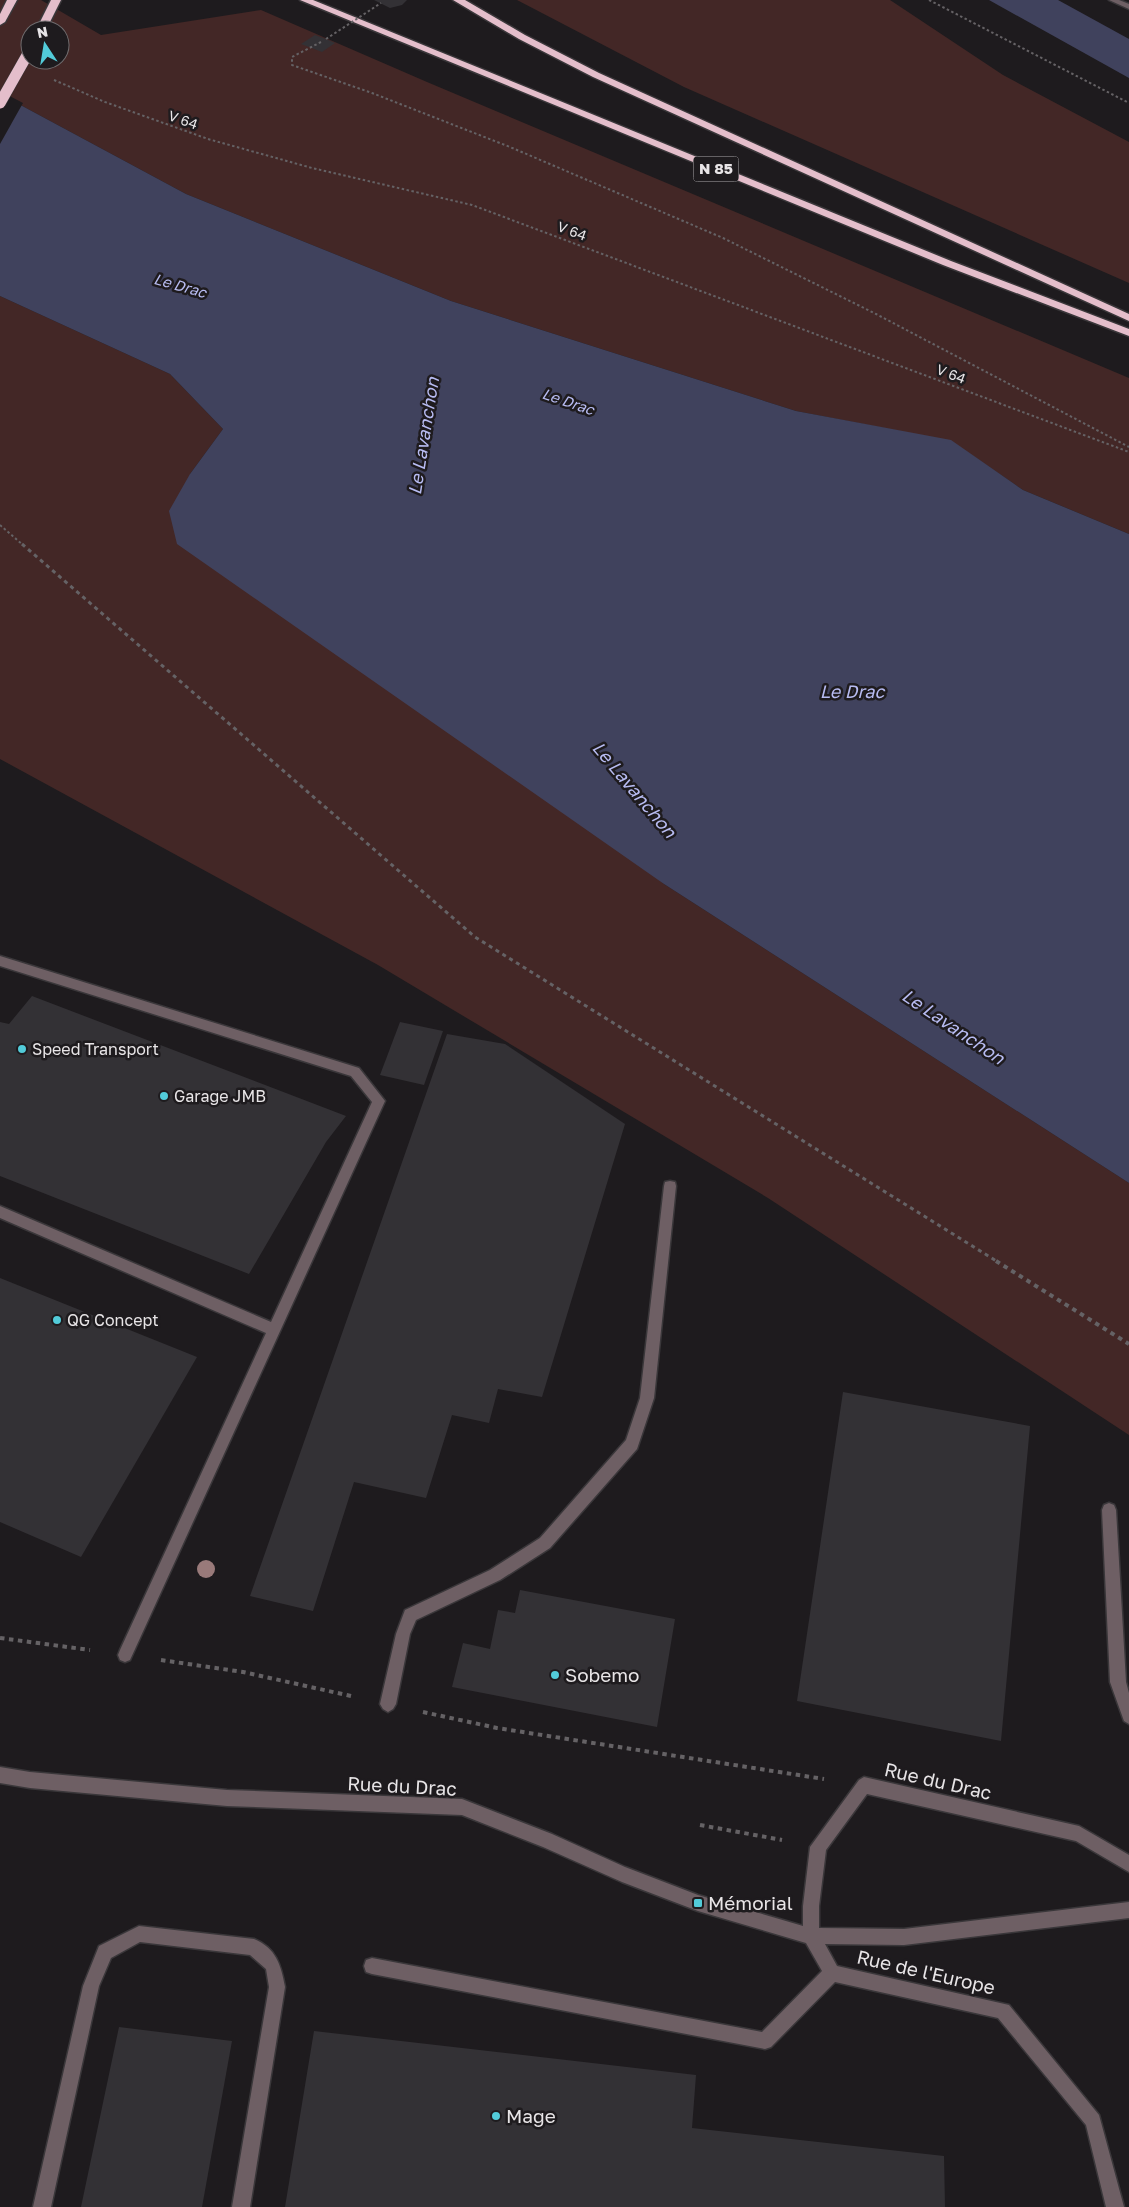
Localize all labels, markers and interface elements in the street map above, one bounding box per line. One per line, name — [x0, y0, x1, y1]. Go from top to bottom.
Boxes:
north arrow — [20, 20, 70, 70]
text: N — [35, 22, 49, 41]
street label: V 64 — [166, 107, 200, 132]
road number: N 85 — [694, 156, 738, 182]
street label: V 64 — [555, 217, 589, 244]
water label: Le Drac — [152, 269, 209, 301]
street label: V 64 — [934, 360, 968, 387]
water label: Le Lavanchon — [403, 375, 443, 496]
water label: Le Drac — [540, 384, 597, 419]
water label: Le Drac — [820, 680, 885, 702]
water label: Le Lavanchon — [588, 737, 682, 843]
water label: Le Lavanchon — [898, 984, 1010, 1069]
place label: Speed Transport — [32, 1039, 159, 1059]
marker: Speed Transport — [16, 1043, 28, 1055]
place label: Garage JMB — [174, 1086, 266, 1106]
marker: Garage JMB — [158, 1090, 170, 1102]
place label: QG Concept — [67, 1310, 159, 1330]
marker: QG Concept — [51, 1314, 63, 1326]
place label: Sobemo — [565, 1663, 639, 1686]
marker: Sobemo — [549, 1669, 561, 1681]
street label: Rue du Drac — [882, 1757, 994, 1804]
street label: Rue du Drac — [347, 1771, 457, 1800]
place label: Mémorial — [708, 1891, 793, 1914]
marker: Mémorial — [692, 1897, 704, 1909]
street label: Rue de l'Europe — [855, 1944, 997, 1999]
place label: Mage — [506, 2104, 556, 2127]
marker: Mage — [490, 2110, 502, 2122]

